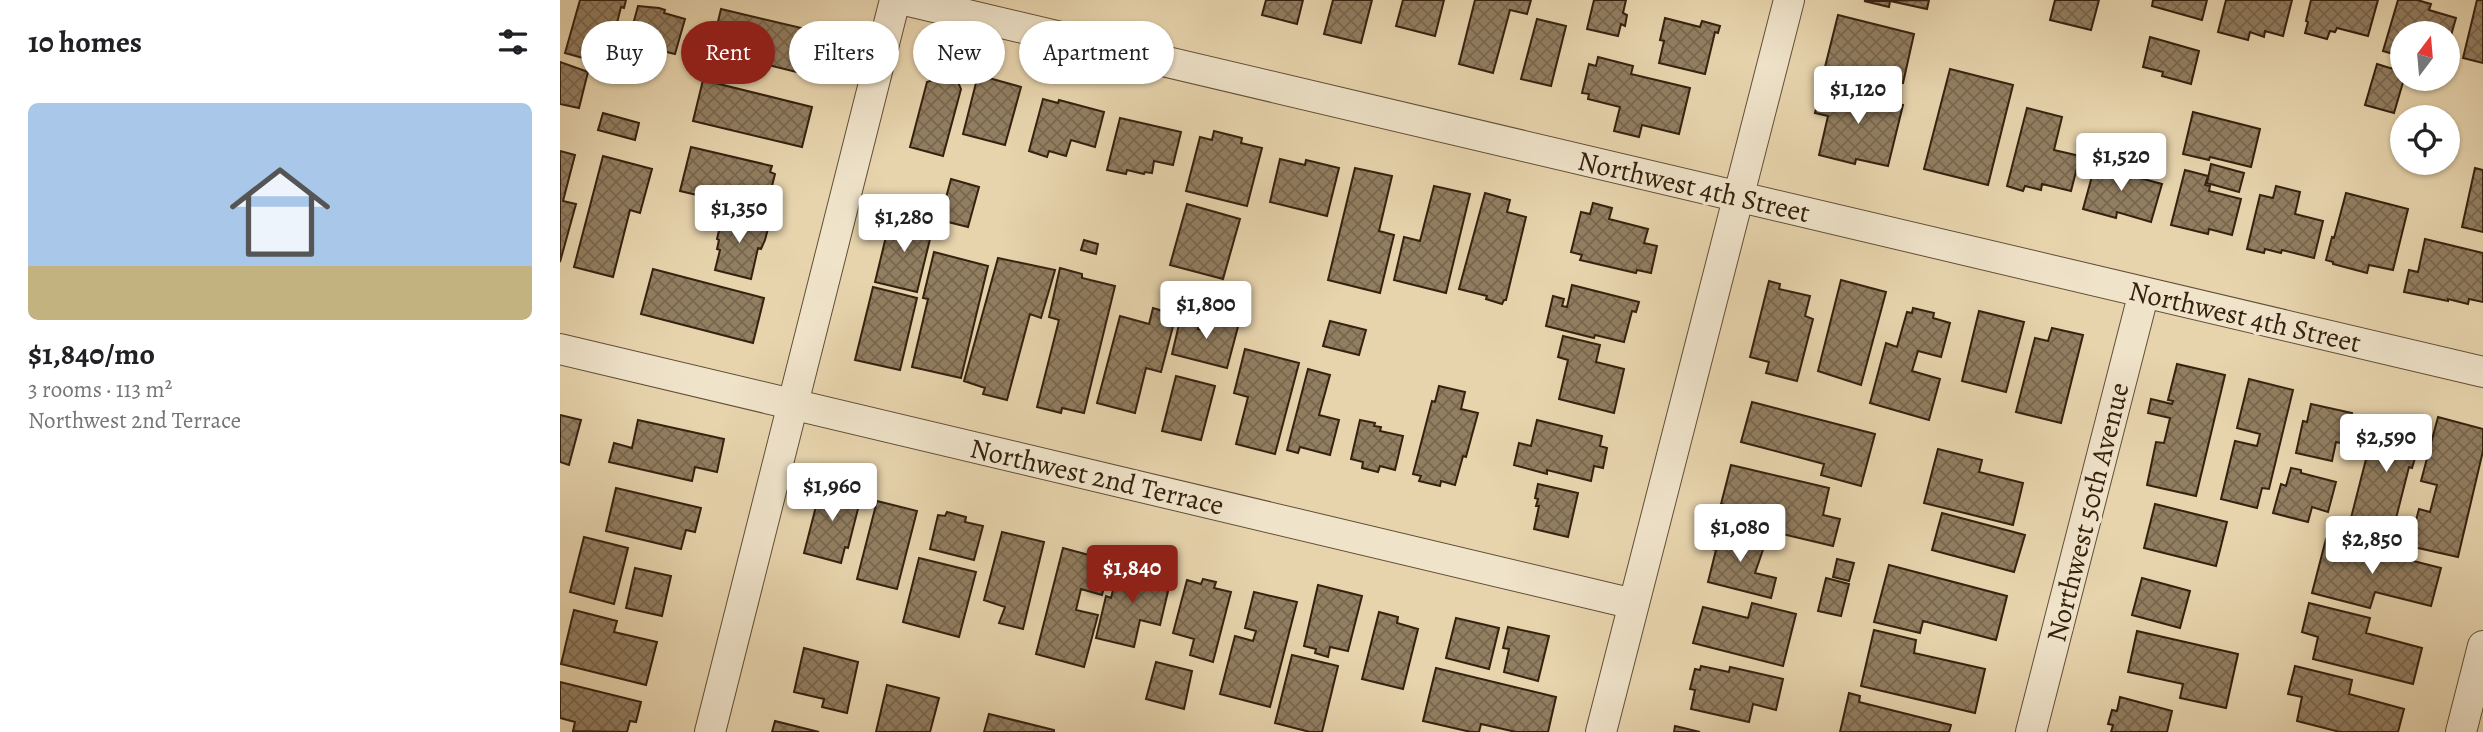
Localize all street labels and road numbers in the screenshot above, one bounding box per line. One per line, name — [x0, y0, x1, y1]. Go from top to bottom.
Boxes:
street label: Northwest 4th Street — [1574, 142, 1814, 232]
street label: Northwest 4th Street — [2125, 272, 2365, 362]
street label: Northwest 50th Avenue — [2037, 379, 2139, 646]
street label: Northwest 2nd Terrace — [966, 429, 1227, 525]

